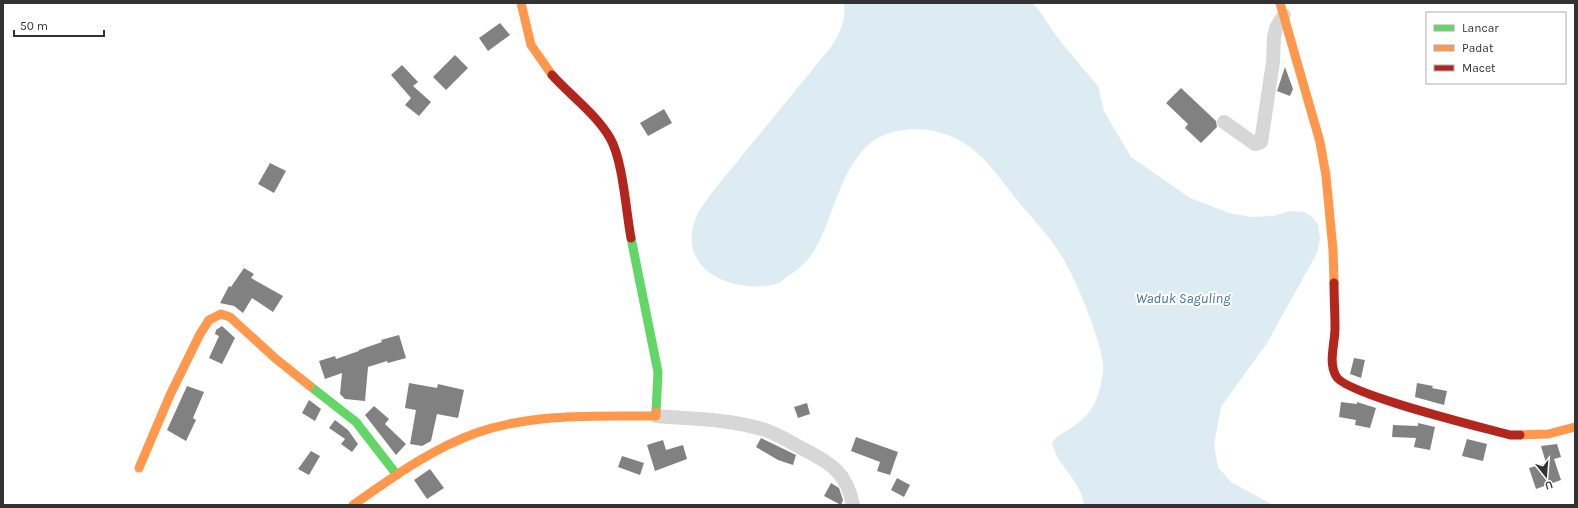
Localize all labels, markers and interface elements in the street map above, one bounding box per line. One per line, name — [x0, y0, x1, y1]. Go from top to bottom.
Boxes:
scale bar — [14, 12, 104, 38]
legend — [1426, 12, 1566, 84]
text: 50 m — [20, 19, 48, 33]
text: Lancar — [1462, 21, 1499, 35]
text: Padat — [1462, 41, 1494, 55]
text: Macet — [1462, 61, 1496, 75]
water label: Waduk Saguling — [1136, 290, 1231, 307]
north arrow — [1526, 456, 1566, 496]
text: U — [1543, 478, 1554, 492]

